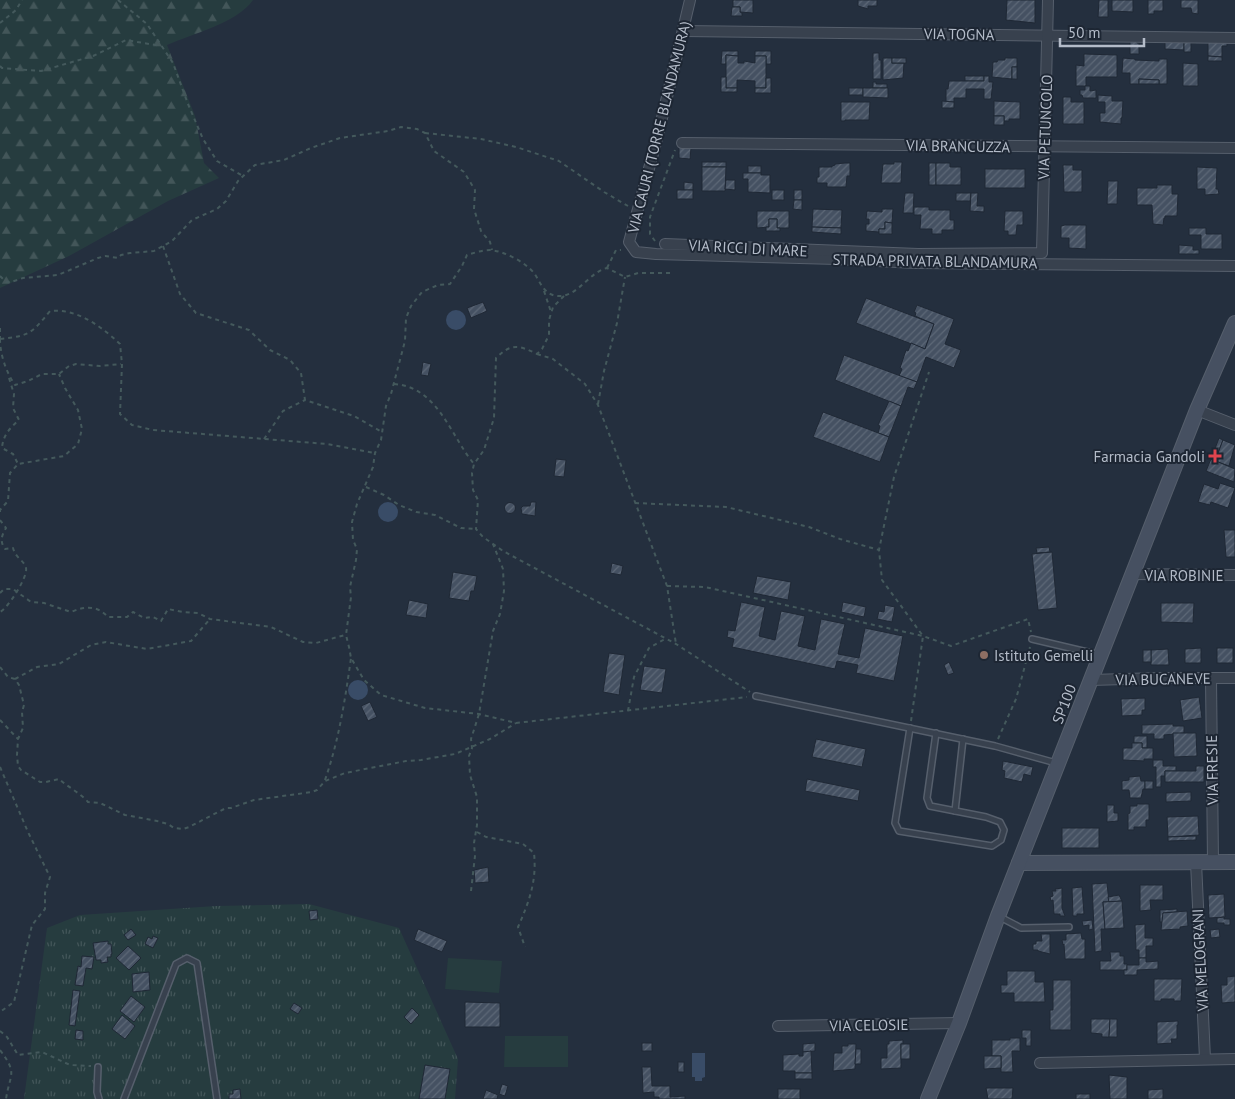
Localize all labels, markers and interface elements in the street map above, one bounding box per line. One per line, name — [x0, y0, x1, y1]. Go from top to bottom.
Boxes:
scale bar — [1060, 15, 1144, 47]
street label: VIA CAURI (TORRE BLANDAMURA) — [623, 19, 695, 236]
text: 50 m — [1068, 23, 1101, 42]
street label: VIA TOGNA — [923, 24, 995, 44]
street label: VIA PETUNCOLO — [1034, 74, 1056, 181]
street label: VIA BRANCUZZA — [905, 136, 1010, 156]
street label: VIA RICCI DI MARE — [687, 235, 808, 261]
street label: STRADA PRIVATA BLANDAMURA — [833, 250, 1038, 272]
place label: Farmacia Gandoli — [1094, 447, 1205, 466]
marker: Farmacia Gandoli — [1209, 450, 1221, 462]
street label: VIA ROBINIE — [1143, 566, 1224, 585]
place label: Istituto Gemelli — [994, 646, 1093, 665]
marker: Istituto Gemelli — [978, 649, 990, 661]
street label: VIA BUCANEVE — [1114, 669, 1211, 689]
street label: SP100 — [1048, 682, 1080, 726]
street label: VIA FRESIE — [1202, 735, 1222, 806]
street label: VIA MELOGRANI — [1188, 908, 1212, 1013]
street label: VIA CELOSIE — [828, 1015, 909, 1035]

